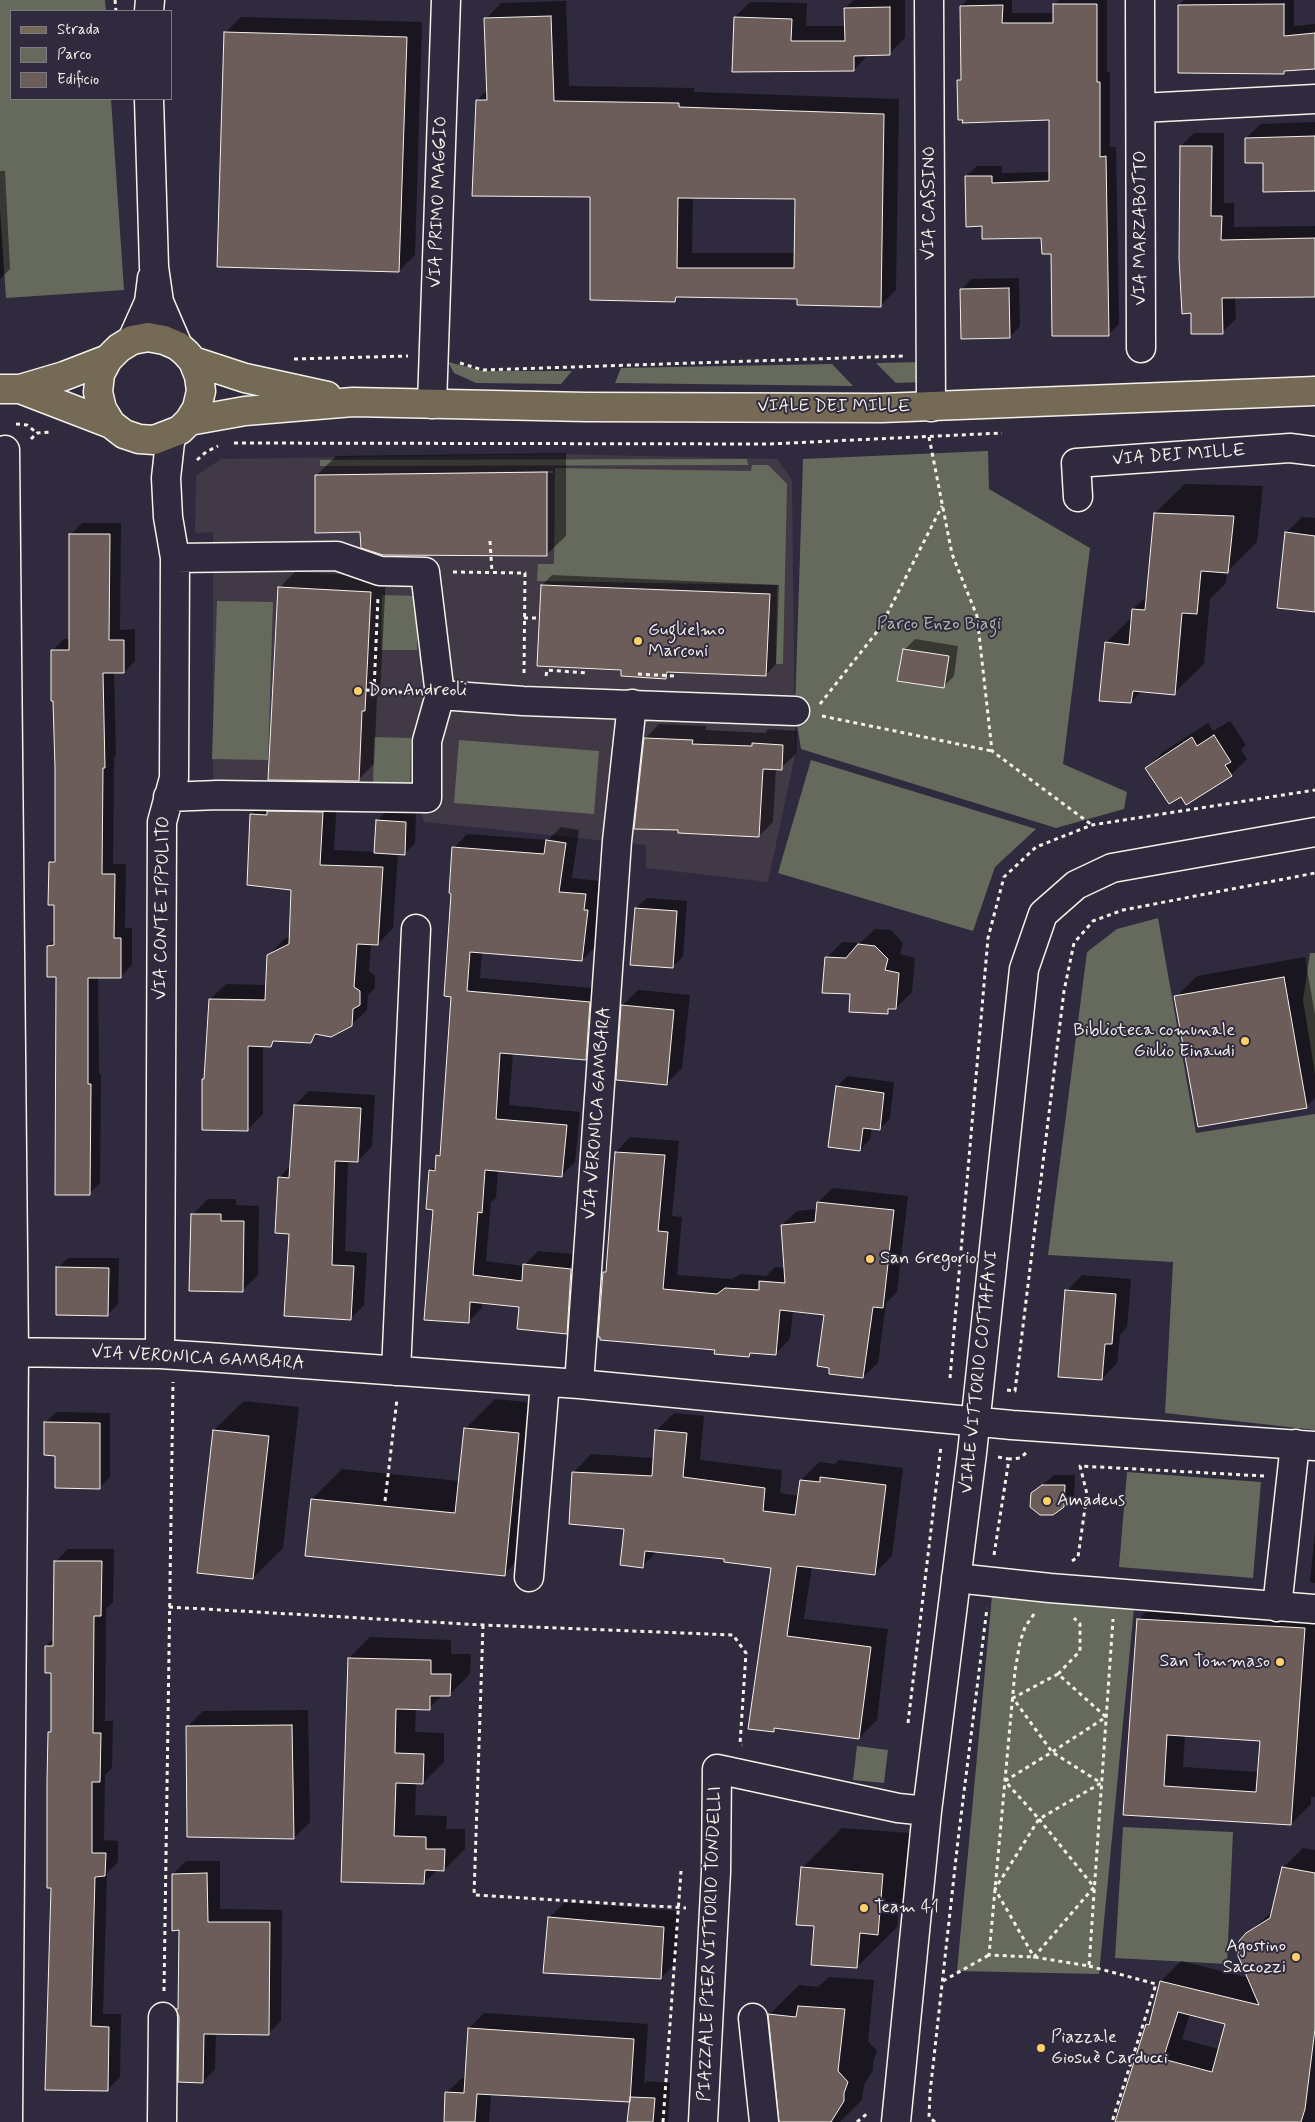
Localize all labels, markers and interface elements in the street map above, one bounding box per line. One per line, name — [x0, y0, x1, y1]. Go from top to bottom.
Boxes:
legend — [10, 10, 172, 100]
text: Strada — [57, 20, 100, 40]
text: Parco — [57, 45, 91, 65]
text: Edificio — [57, 70, 99, 90]
street label: VIA PRIMO MAGGIO — [425, 116, 453, 288]
street label: VIA CASSINO — [919, 146, 941, 260]
street label: VIA MARZABOTTO — [1130, 151, 1152, 305]
street label: VIALE DEI MILLE — [757, 396, 911, 418]
street label: VIA DEI MILLE — [1112, 441, 1246, 471]
park label: Parco Enzo Biagi — [877, 614, 1001, 636]
place label: Guglielmo Marconi — [648, 620, 725, 662]
marker: Guglielmo Marconi — [632, 635, 644, 647]
place label: Don Andreoli — [368, 680, 467, 702]
marker: Don Andreoli — [352, 685, 364, 697]
street label: VIA CONTE IPPOLITO — [151, 816, 175, 1000]
street label: VIA VERONICA GAMBARA — [580, 1006, 616, 1220]
place label: Biblioteca comunale Giulio Einaudi — [1073, 1020, 1235, 1062]
marker: Biblioteca comunale Giulio Einaudi — [1239, 1035, 1251, 1047]
place label: San Gregorio — [880, 1248, 977, 1270]
street label: VIALE VITTORIO COTTAFAVI — [956, 1249, 1004, 1495]
marker: San Gregorio — [864, 1253, 876, 1265]
street label: VIA VERONICA GAMBARA — [91, 1343, 305, 1375]
place label: Amadeus — [1057, 1490, 1125, 1512]
marker: Amadeus — [1041, 1495, 1053, 1507]
place label: San Tommaso — [1159, 1651, 1270, 1673]
marker: San Tommaso — [1274, 1656, 1286, 1668]
street label: PIAZZALE PIER VITTORIO TONDELLI — [695, 1786, 727, 2102]
place label: Team 41 — [874, 1897, 939, 1919]
marker: Team 41 — [858, 1902, 870, 1914]
place label: Agostino Saccozzi — [1223, 1936, 1286, 1978]
marker: Agostino Saccozzi — [1290, 1951, 1302, 1963]
place label: Piazzale Giosuè Carducci — [1051, 2027, 1168, 2070]
marker: Piazzale Giosuè Carducci — [1035, 2042, 1047, 2054]

